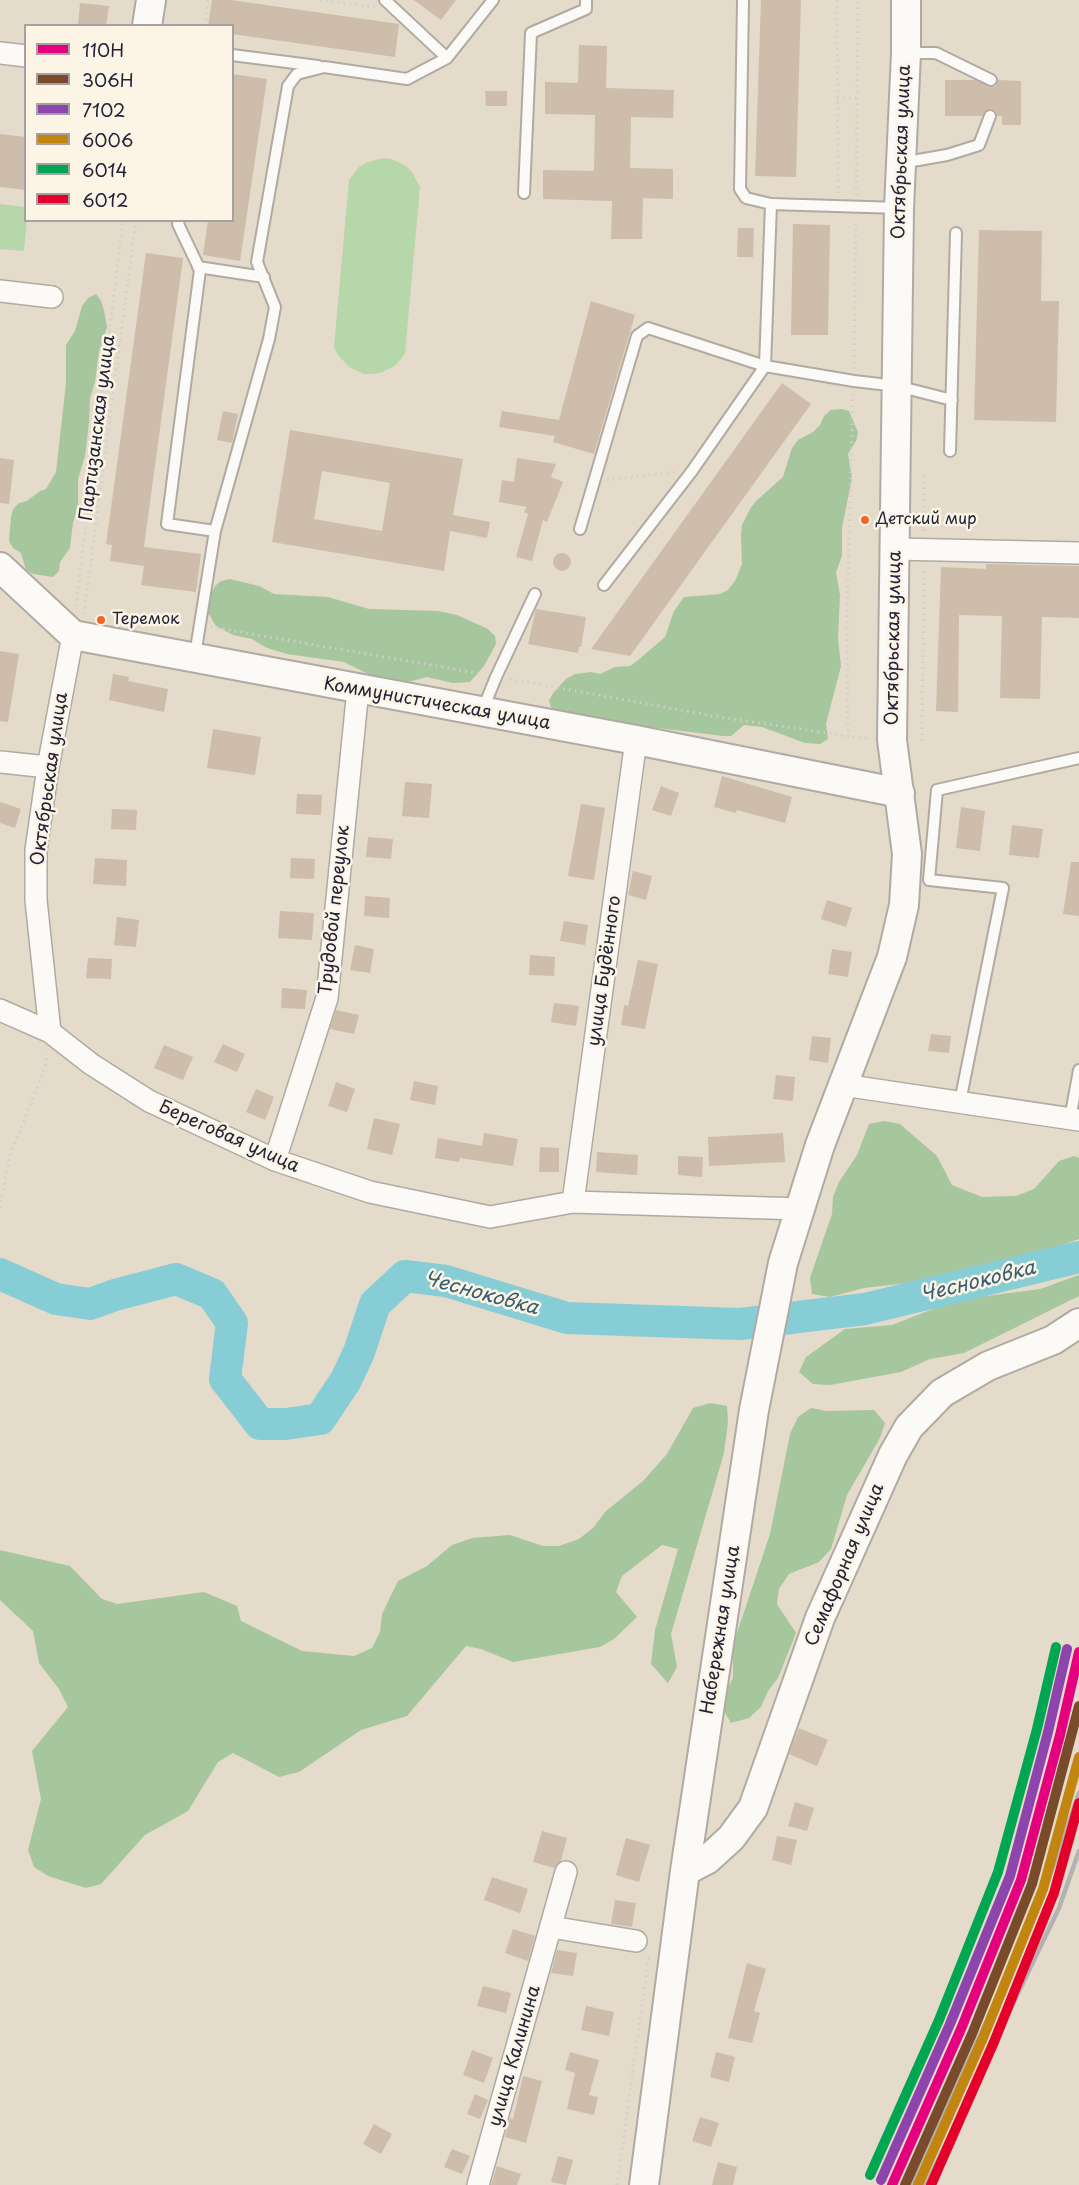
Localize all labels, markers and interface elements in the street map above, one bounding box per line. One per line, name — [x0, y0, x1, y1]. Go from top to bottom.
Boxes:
legend — [24, 24, 234, 222]
text: 110Н — [82, 36, 124, 63]
street label: Октябрьская улица — [888, 64, 916, 240]
text: 306Н — [82, 66, 134, 93]
text: 7102 — [82, 96, 126, 123]
text: 6006 — [82, 126, 133, 153]
text: 6014 — [82, 156, 128, 183]
text: 6012 — [82, 186, 129, 213]
street label: Партизанская улица — [76, 334, 120, 522]
place label: Детский мир — [876, 510, 977, 530]
marker: Детский мир — [859, 514, 871, 526]
street label: Октябрьская улица — [882, 551, 906, 725]
place label: Теремок — [112, 610, 180, 630]
marker: Теремок — [95, 614, 107, 626]
street label: Коммунистическая улица — [322, 673, 552, 735]
street label: Октябрьская улица — [27, 691, 73, 867]
street label: Трудовой переулок — [315, 824, 355, 996]
street label: улица Будённого — [584, 894, 626, 1048]
street label: Береговая улица — [155, 1096, 303, 1178]
water label: Чесноковка — [918, 1256, 1038, 1308]
water label: Чесноковка — [421, 1267, 541, 1321]
street label: Семафорная улица — [801, 1480, 889, 1650]
street label: Набережная улица — [697, 1544, 745, 1716]
street label: улица Калинина — [485, 1983, 545, 2129]

